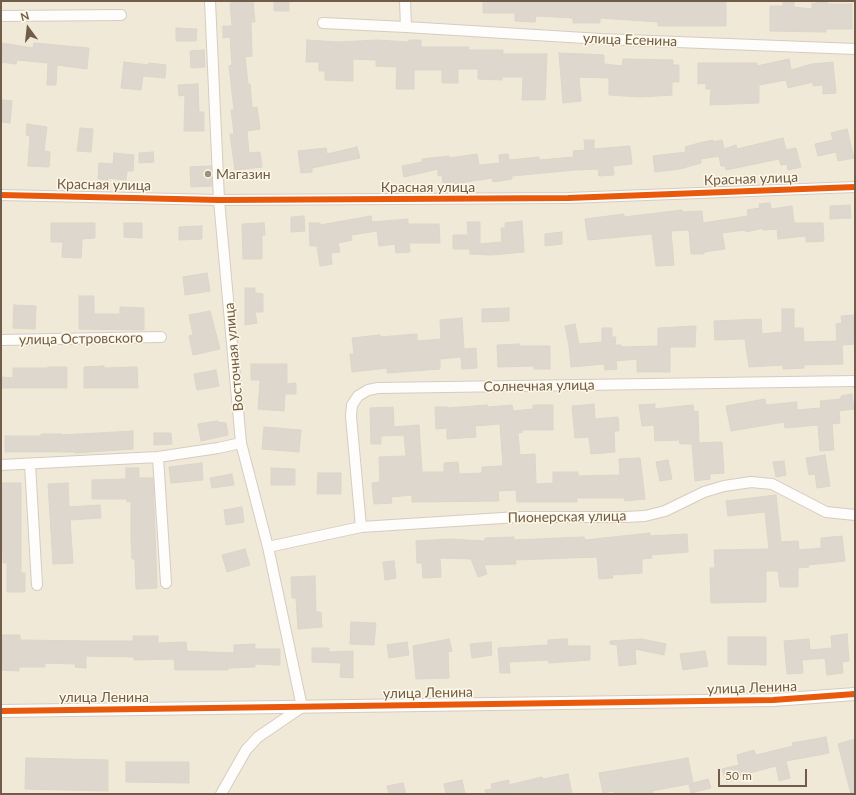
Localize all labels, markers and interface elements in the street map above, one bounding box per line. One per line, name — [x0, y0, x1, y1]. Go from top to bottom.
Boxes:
north arrow — [8, 8, 48, 48]
text: N — [19, 9, 31, 23]
street label: улица Есенина — [583, 30, 677, 50]
place label: Магазин — [216, 166, 271, 182]
marker: Магазин — [203, 169, 213, 179]
street label: Красная улица — [704, 169, 798, 189]
street label: Красная улица — [57, 176, 151, 194]
street label: Красная улица — [381, 179, 475, 195]
street label: Восточная улица — [221, 302, 247, 412]
street label: улица Островского — [19, 330, 143, 348]
street label: Солнечная улица — [483, 377, 595, 395]
street label: Пионерская улица — [507, 508, 627, 526]
street label: улица Ленина — [707, 678, 797, 698]
street label: улица Ленина — [383, 684, 473, 702]
street label: улица Ленина — [59, 689, 149, 705]
scale bar — [720, 761, 809, 787]
text: 50 m — [725, 768, 752, 783]

